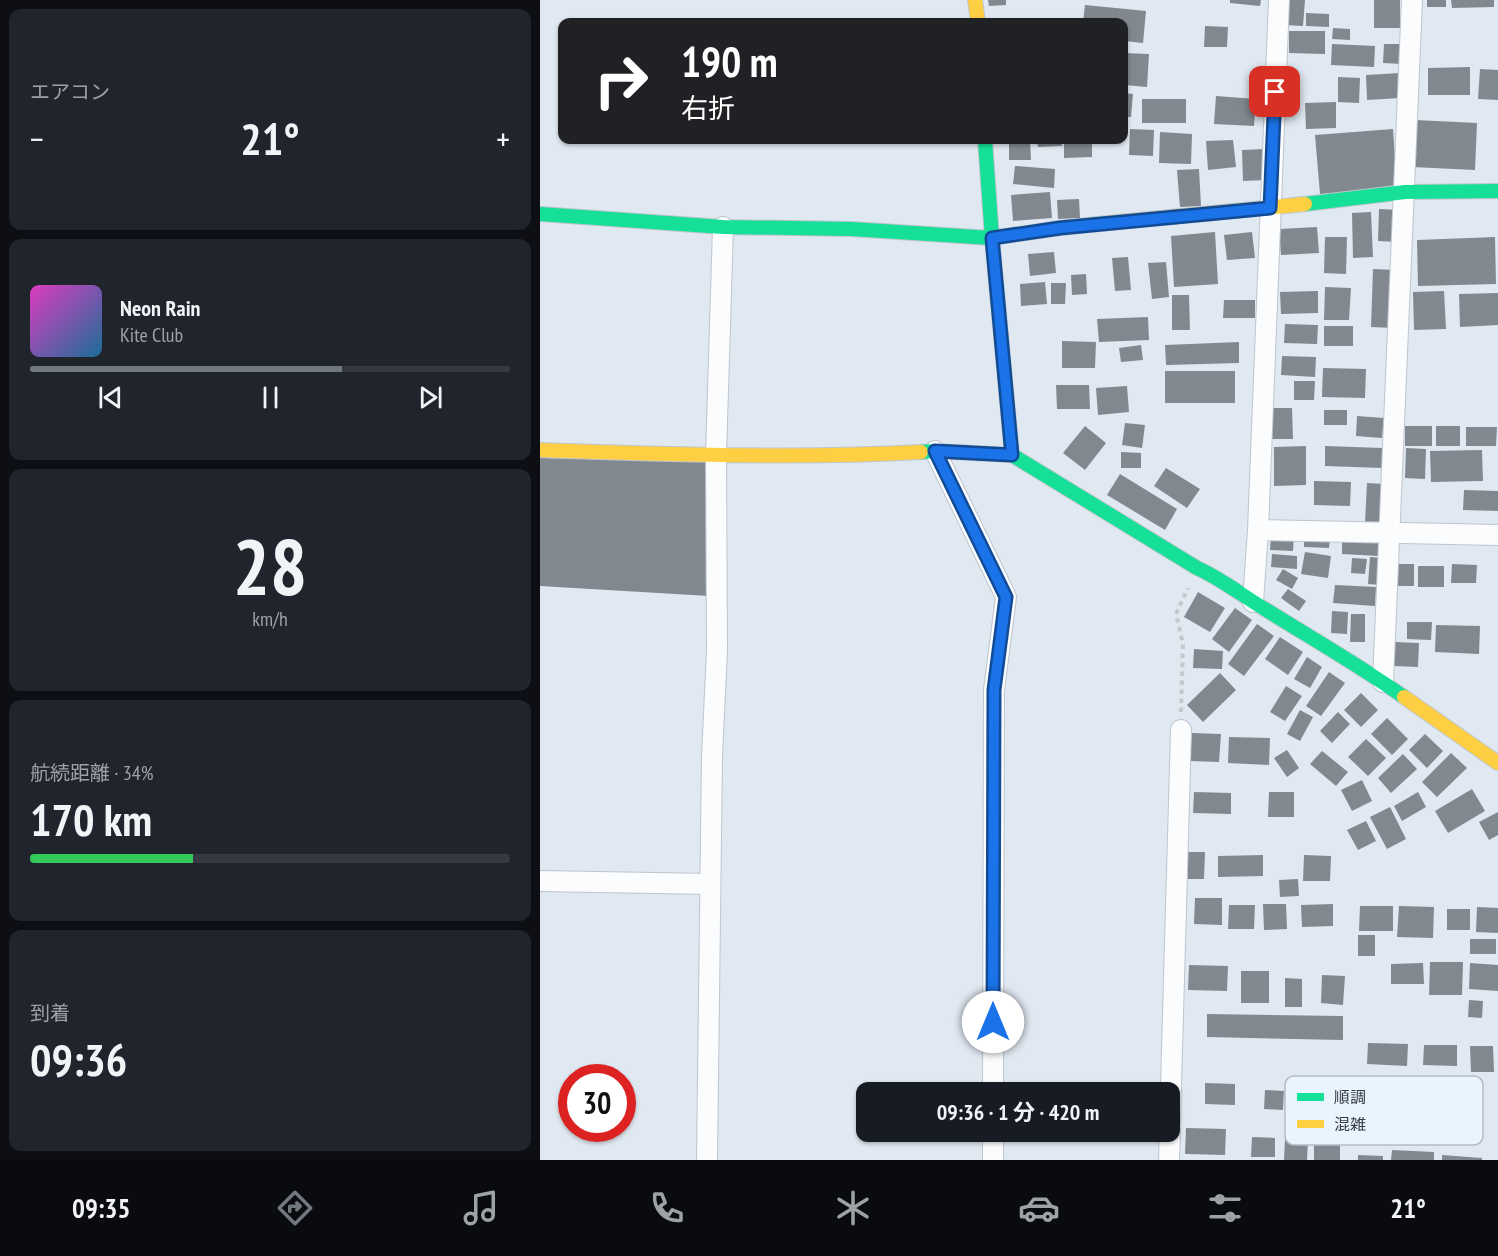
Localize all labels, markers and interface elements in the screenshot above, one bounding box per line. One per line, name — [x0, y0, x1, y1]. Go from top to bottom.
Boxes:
text: 190 m — [681, 34, 778, 89]
icon: right — [582, 42, 660, 120]
pin — [1249, 66, 1300, 117]
icon: arrive — [1258, 75, 1291, 108]
text: エアコン — [30, 79, 110, 105]
text: 右折 — [681, 91, 735, 125]
text: 21° — [240, 109, 300, 167]
text: − — [30, 117, 44, 160]
text: + — [496, 117, 510, 160]
text: Neon Rain — [120, 294, 200, 322]
text: Kite Club — [120, 322, 183, 348]
icon: previous — [94, 381, 127, 414]
icon: pause — [254, 381, 287, 414]
icon: next — [414, 381, 447, 414]
text: 28 — [233, 516, 307, 617]
text: km/h — [252, 606, 288, 632]
text: 航続距離 · 34% — [30, 760, 153, 786]
text: 170 km — [30, 790, 152, 848]
position arrow — [961, 990, 1025, 1054]
text: 到着 — [30, 1000, 70, 1026]
text: 09:36 — [30, 1030, 127, 1088]
speed limit sign: 30 — [558, 1064, 636, 1142]
legend — [1285, 1076, 1483, 1145]
text: 順調 — [1334, 1087, 1366, 1107]
text: 09:36 · 1 分 · 420 m — [937, 1098, 1099, 1126]
text: 混雑 — [1334, 1114, 1366, 1134]
icon: directions — [274, 1187, 316, 1229]
icon: music — [460, 1187, 502, 1229]
icon: phone — [646, 1187, 688, 1229]
icon: climate — [832, 1187, 874, 1229]
icon: car — [1018, 1187, 1060, 1229]
icon: filters — [1204, 1187, 1246, 1229]
text: 09:35 — [72, 1191, 130, 1225]
text: 21° — [1390, 1191, 1426, 1225]

